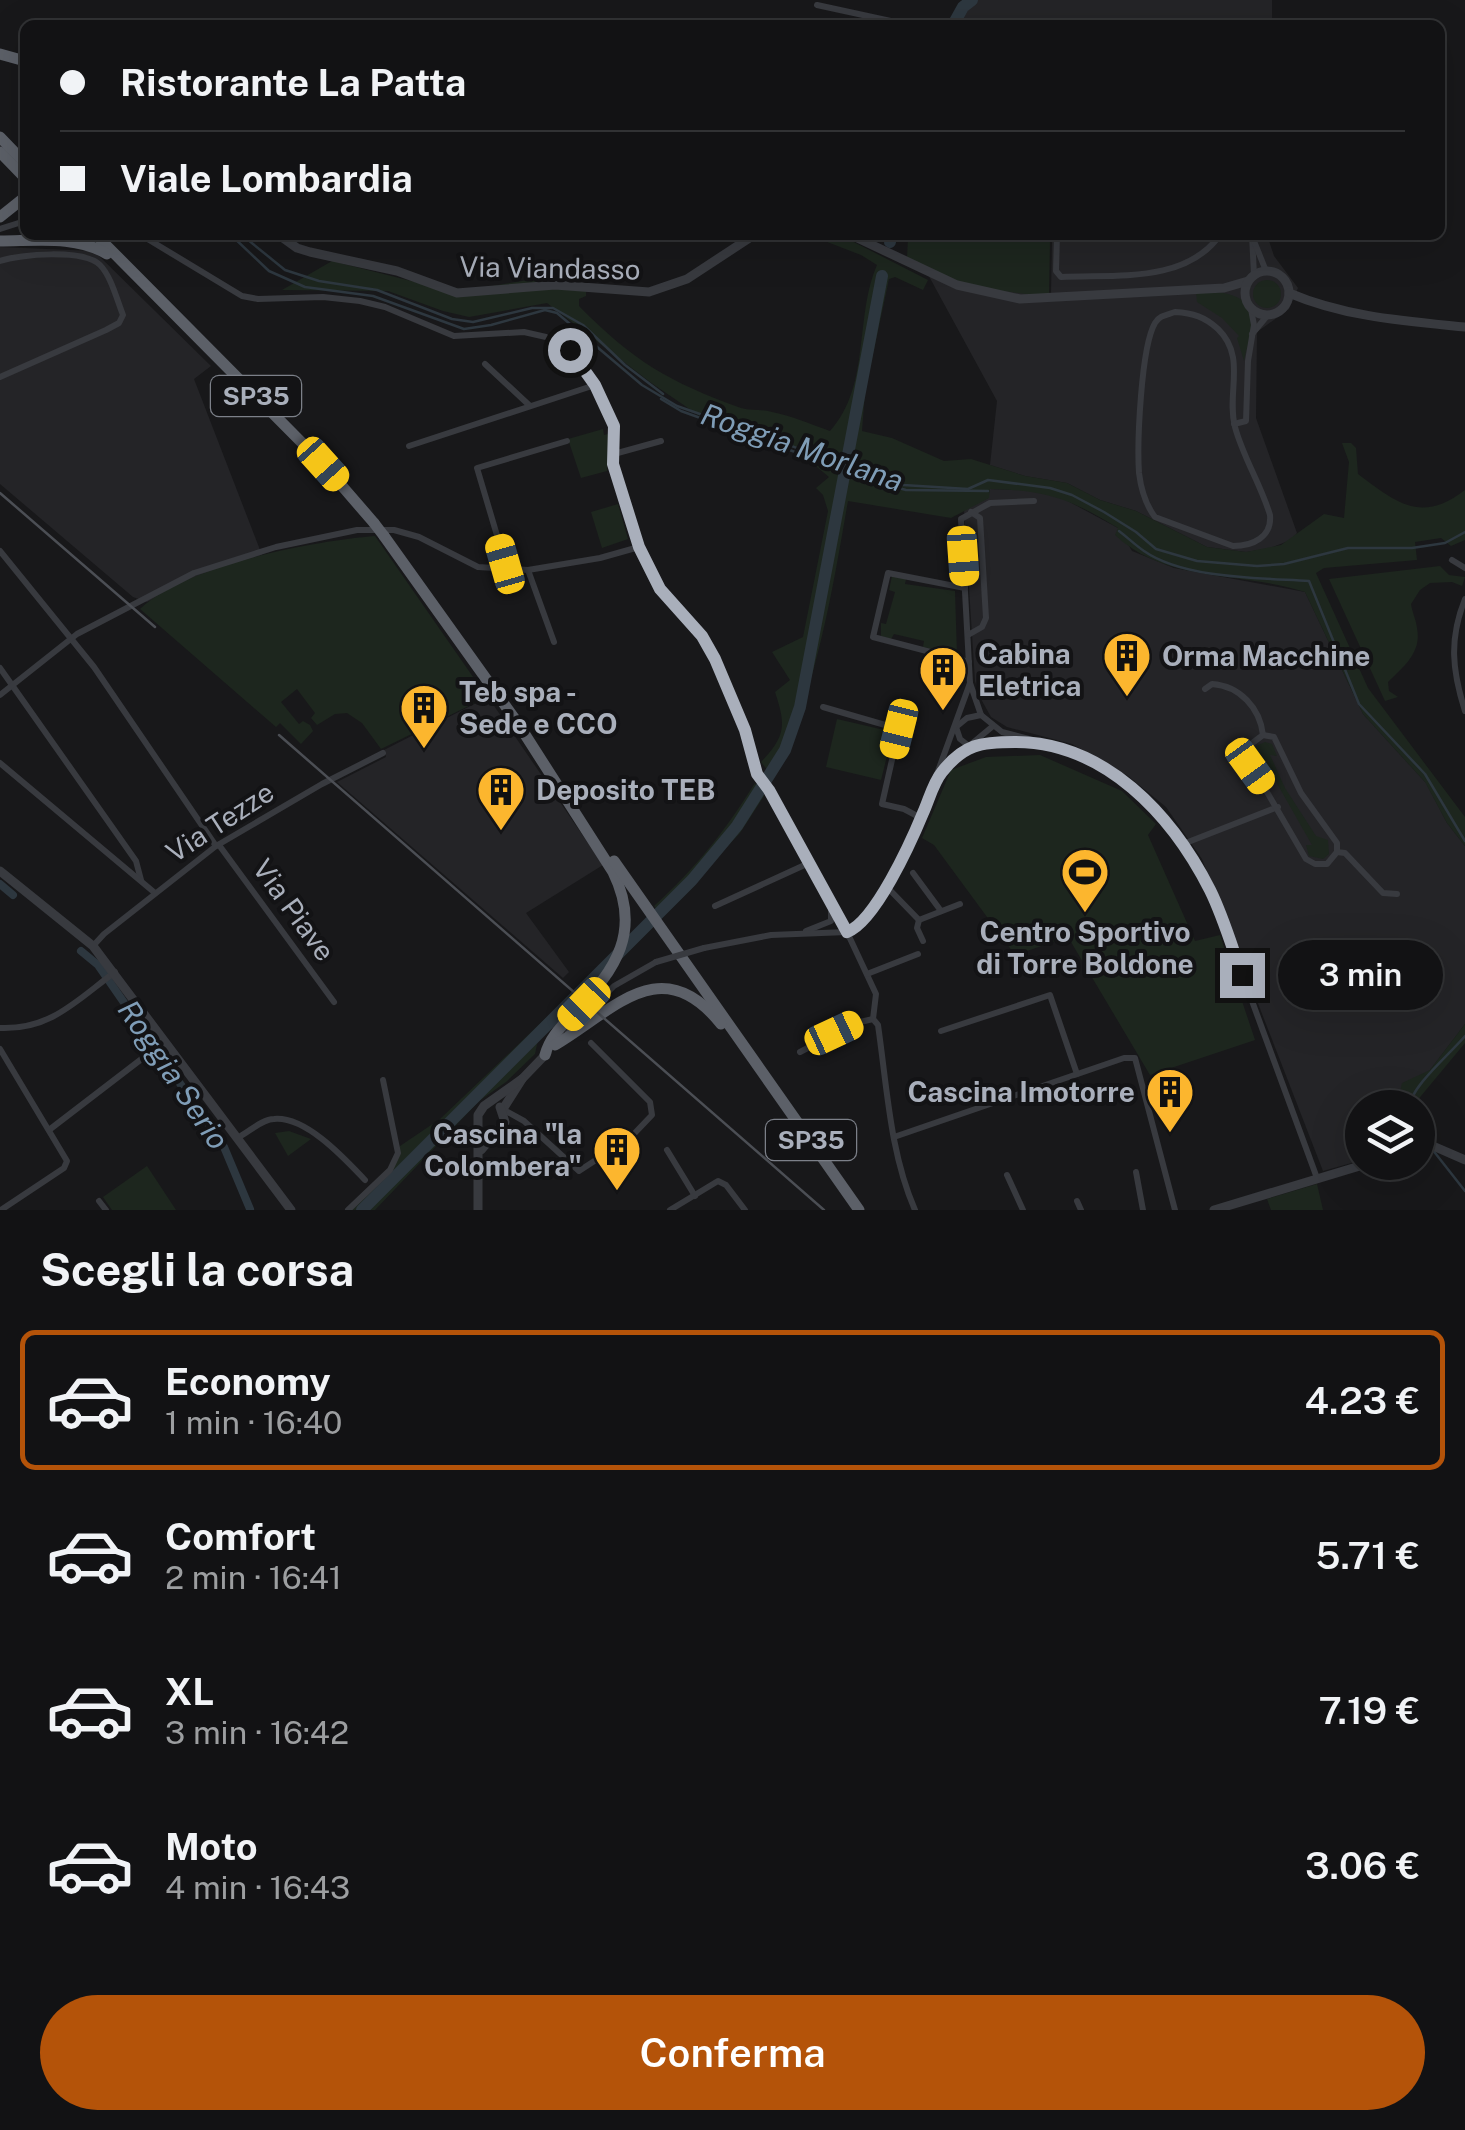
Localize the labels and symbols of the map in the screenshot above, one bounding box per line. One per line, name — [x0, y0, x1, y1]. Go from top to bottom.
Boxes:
street label: Via Viandasso — [459, 249, 641, 286]
route start — [548, 328, 593, 373]
road number: SP35 — [211, 376, 301, 416]
water label: Roggia Morlana — [696, 396, 908, 499]
car — [292, 432, 354, 496]
car — [946, 525, 980, 587]
car — [482, 531, 528, 597]
building icon: Orma Macchine — [1101, 630, 1153, 698]
place label: Cabina Eletrica — [978, 637, 1081, 702]
place label: Orma Macchine — [1162, 639, 1371, 672]
building icon: Cabina Eletrica — [917, 644, 969, 712]
place label: Teb spa - Sede e CCO — [459, 675, 617, 740]
building icon: Teb spa - Sede e CCO — [398, 682, 450, 750]
car — [877, 696, 921, 762]
car — [1220, 733, 1280, 799]
building icon: Deposito TEB — [475, 764, 527, 832]
place label: Deposito TEB — [536, 773, 715, 806]
street label: Via Tezze — [160, 775, 280, 868]
sports icon: Centro Sportivo di Torre Boldone — [1059, 846, 1111, 914]
street label: Via Piave — [247, 852, 342, 967]
place label: Centro Sportivo di Torre Boldone — [976, 915, 1194, 980]
callout: 3 min — [1277, 940, 1442, 1010]
route end — [1220, 953, 1265, 998]
car — [552, 972, 616, 1036]
water label: Roggia Serio — [111, 993, 237, 1156]
car — [800, 1007, 868, 1059]
building icon: Cascina Imotorre — [1144, 1066, 1196, 1134]
place label: Cascina Imotorre — [908, 1075, 1135, 1108]
place label: Cascina "la Colombera" — [424, 1117, 582, 1182]
road number: SP35 — [766, 1120, 856, 1160]
building icon: Cascina "la Colombera" — [591, 1124, 643, 1192]

